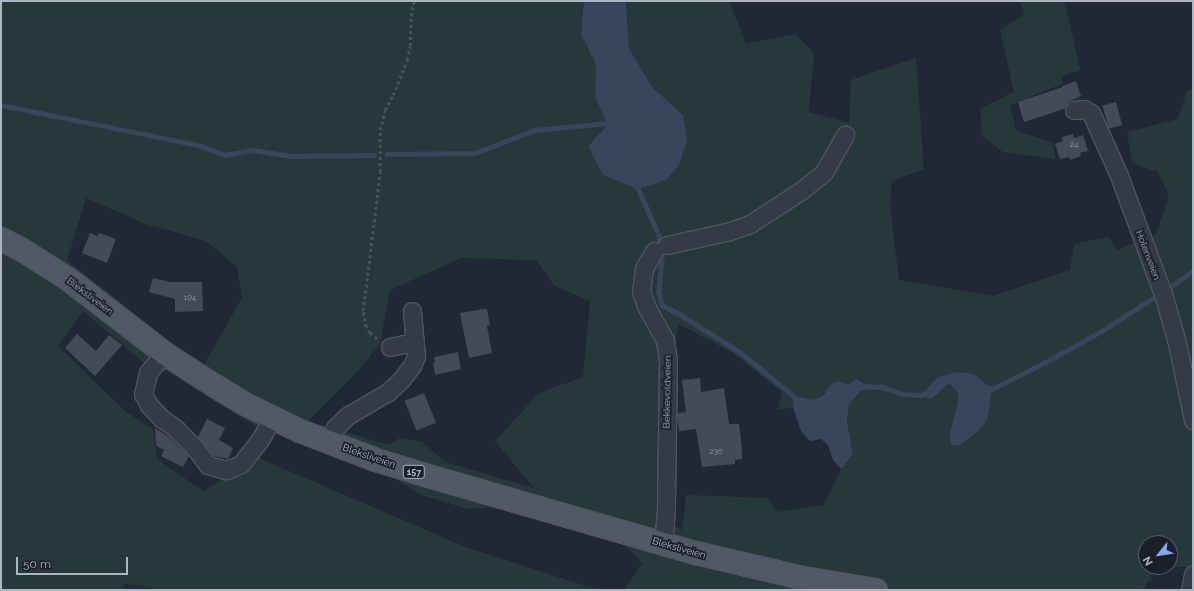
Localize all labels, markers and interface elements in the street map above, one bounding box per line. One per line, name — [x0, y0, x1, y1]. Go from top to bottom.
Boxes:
house number: 24 — [1070, 140, 1078, 150]
street label: Holenveien — [1133, 228, 1163, 282]
street label: Bleksliveien — [64, 275, 116, 317]
house number: 194 — [184, 293, 196, 303]
street label: Bekkevoldveien — [660, 355, 674, 429]
street label: Bleksliveien — [341, 441, 397, 471]
house number: 230 — [709, 447, 723, 457]
road number: 157 — [402, 465, 426, 479]
street label: Bleksliveien — [651, 535, 707, 561]
north arrow — [1138, 535, 1178, 575]
scale bar — [18, 549, 130, 575]
text: N — [1140, 554, 1156, 568]
text: 50 m — [23, 557, 51, 571]

